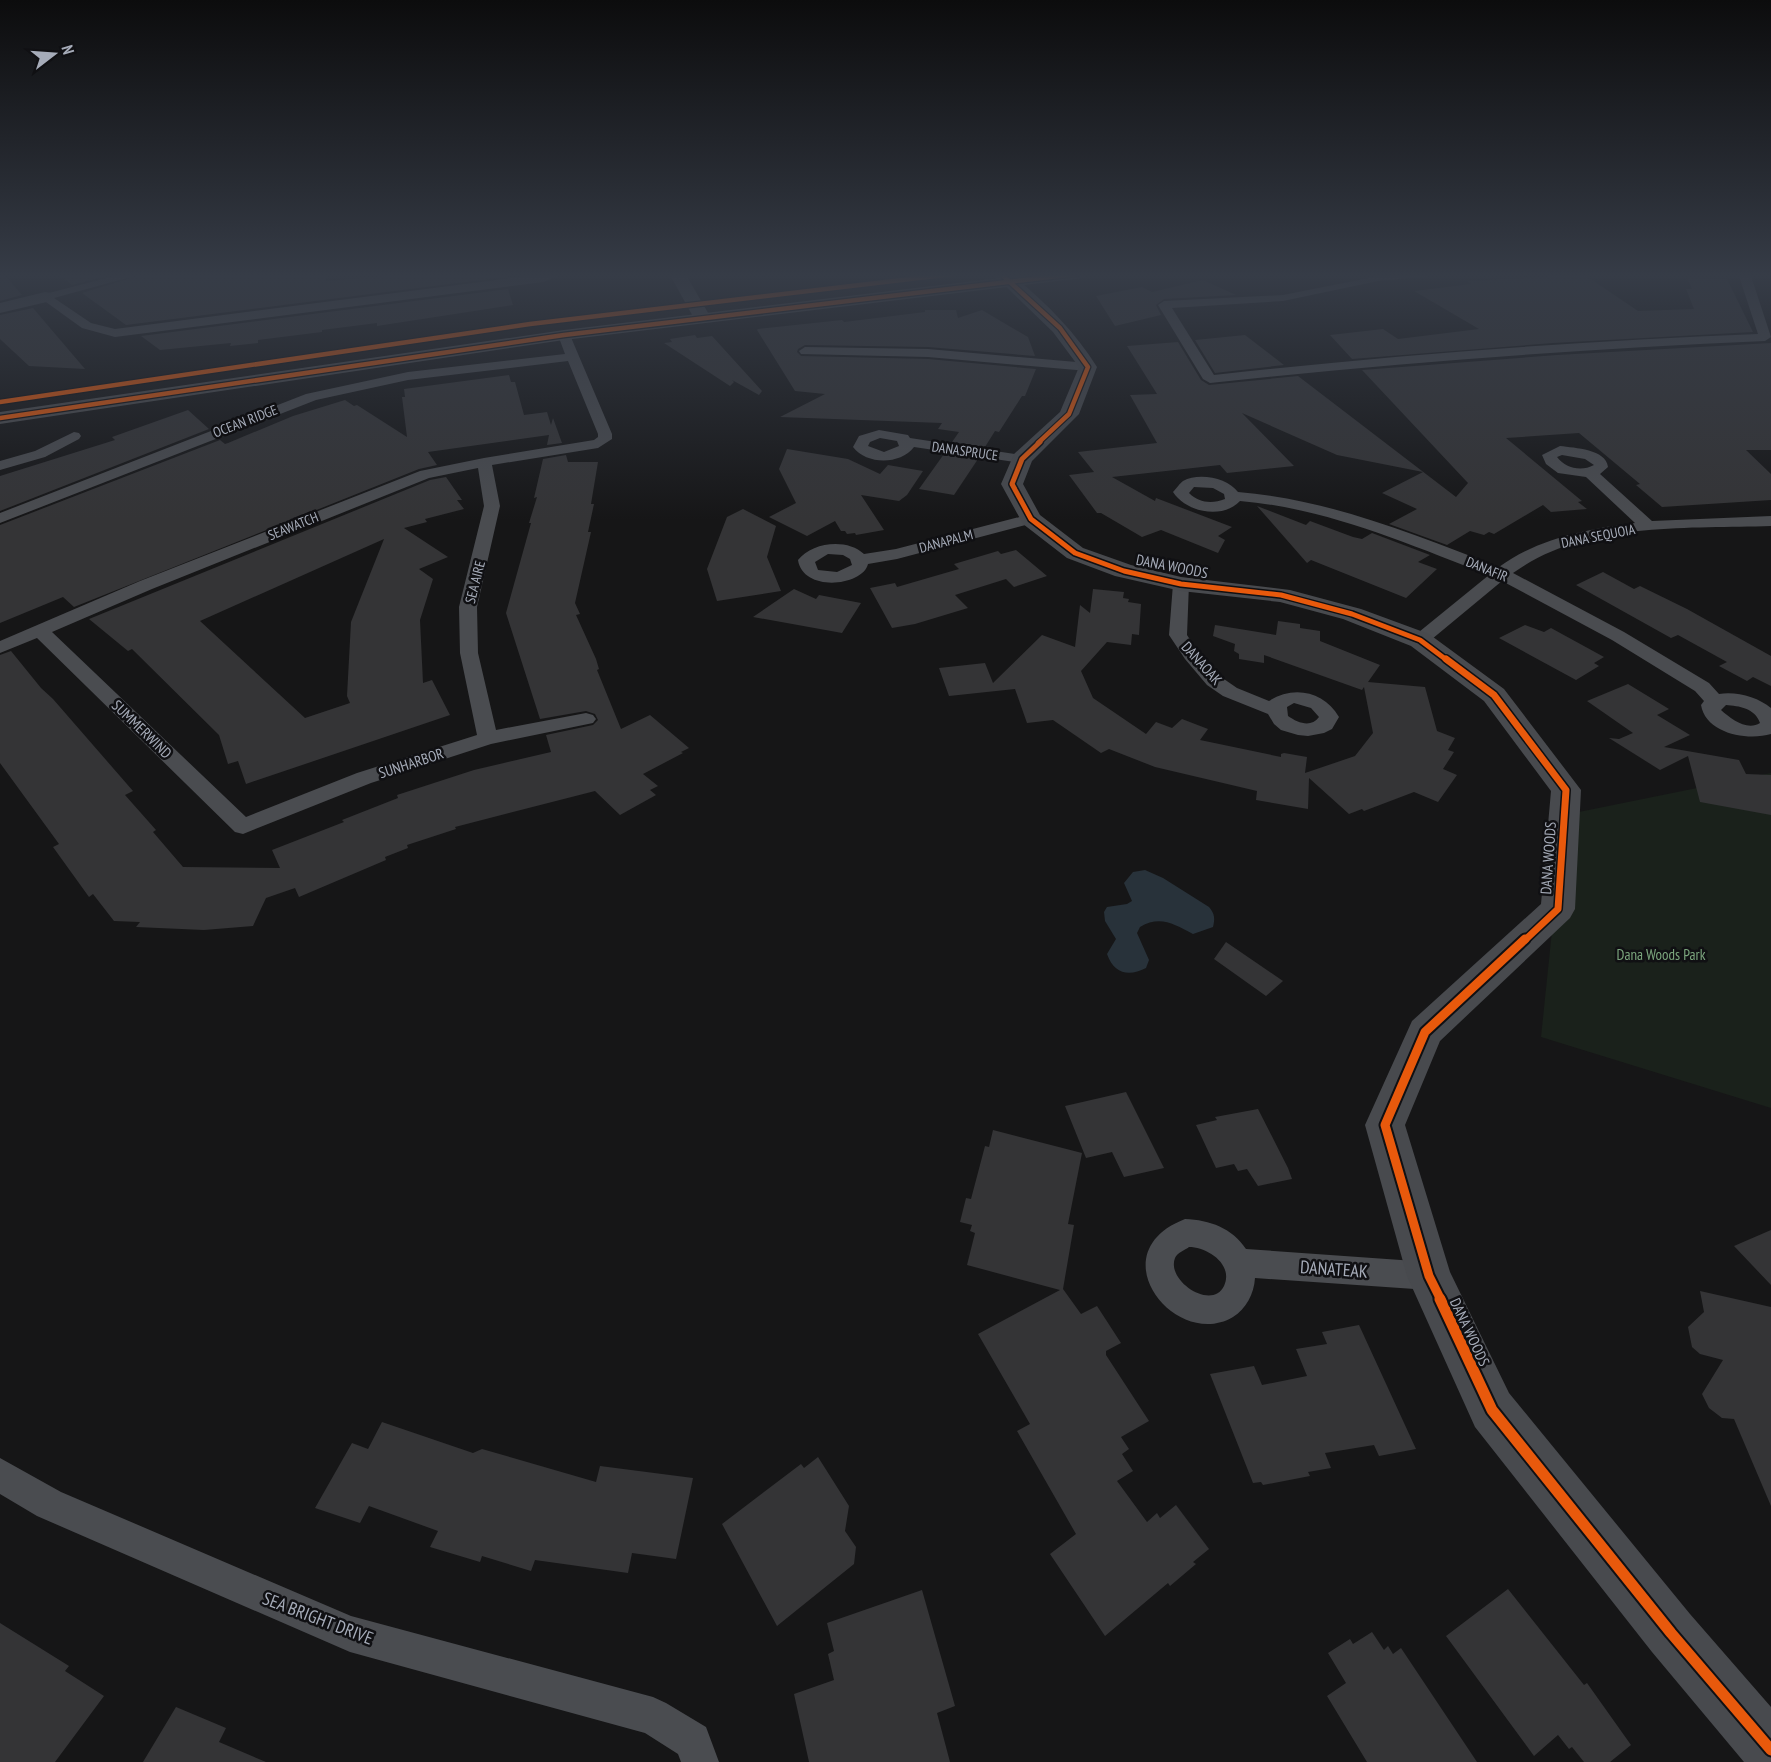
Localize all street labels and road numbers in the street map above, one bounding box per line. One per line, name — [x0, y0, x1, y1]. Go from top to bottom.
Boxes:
street label: OCEAN RIDGE — [210, 401, 280, 441]
street label: DANASPRUCE — [931, 437, 999, 465]
street label: SEAWATCH — [265, 508, 321, 544]
street label: DANA SEQUOIA — [1560, 520, 1637, 552]
street label: DANAPALM — [917, 525, 975, 557]
street label: DANA WOODS — [1134, 550, 1210, 582]
street label: DANAFIR — [1463, 552, 1511, 586]
street label: SEA AIRE — [461, 559, 489, 605]
street label: DANAOAK — [1178, 637, 1227, 689]
street label: SUMMERWIND — [108, 696, 176, 762]
street label: SUNHARBOR — [376, 744, 446, 782]
street label: DANA WOODS — [1536, 821, 1560, 895]
street label: DANATEAK — [1299, 1255, 1369, 1283]
street label: DANA WOODS — [1446, 1295, 1494, 1369]
street label: SEA BRIGHT DRIVE — [259, 1586, 377, 1650]

